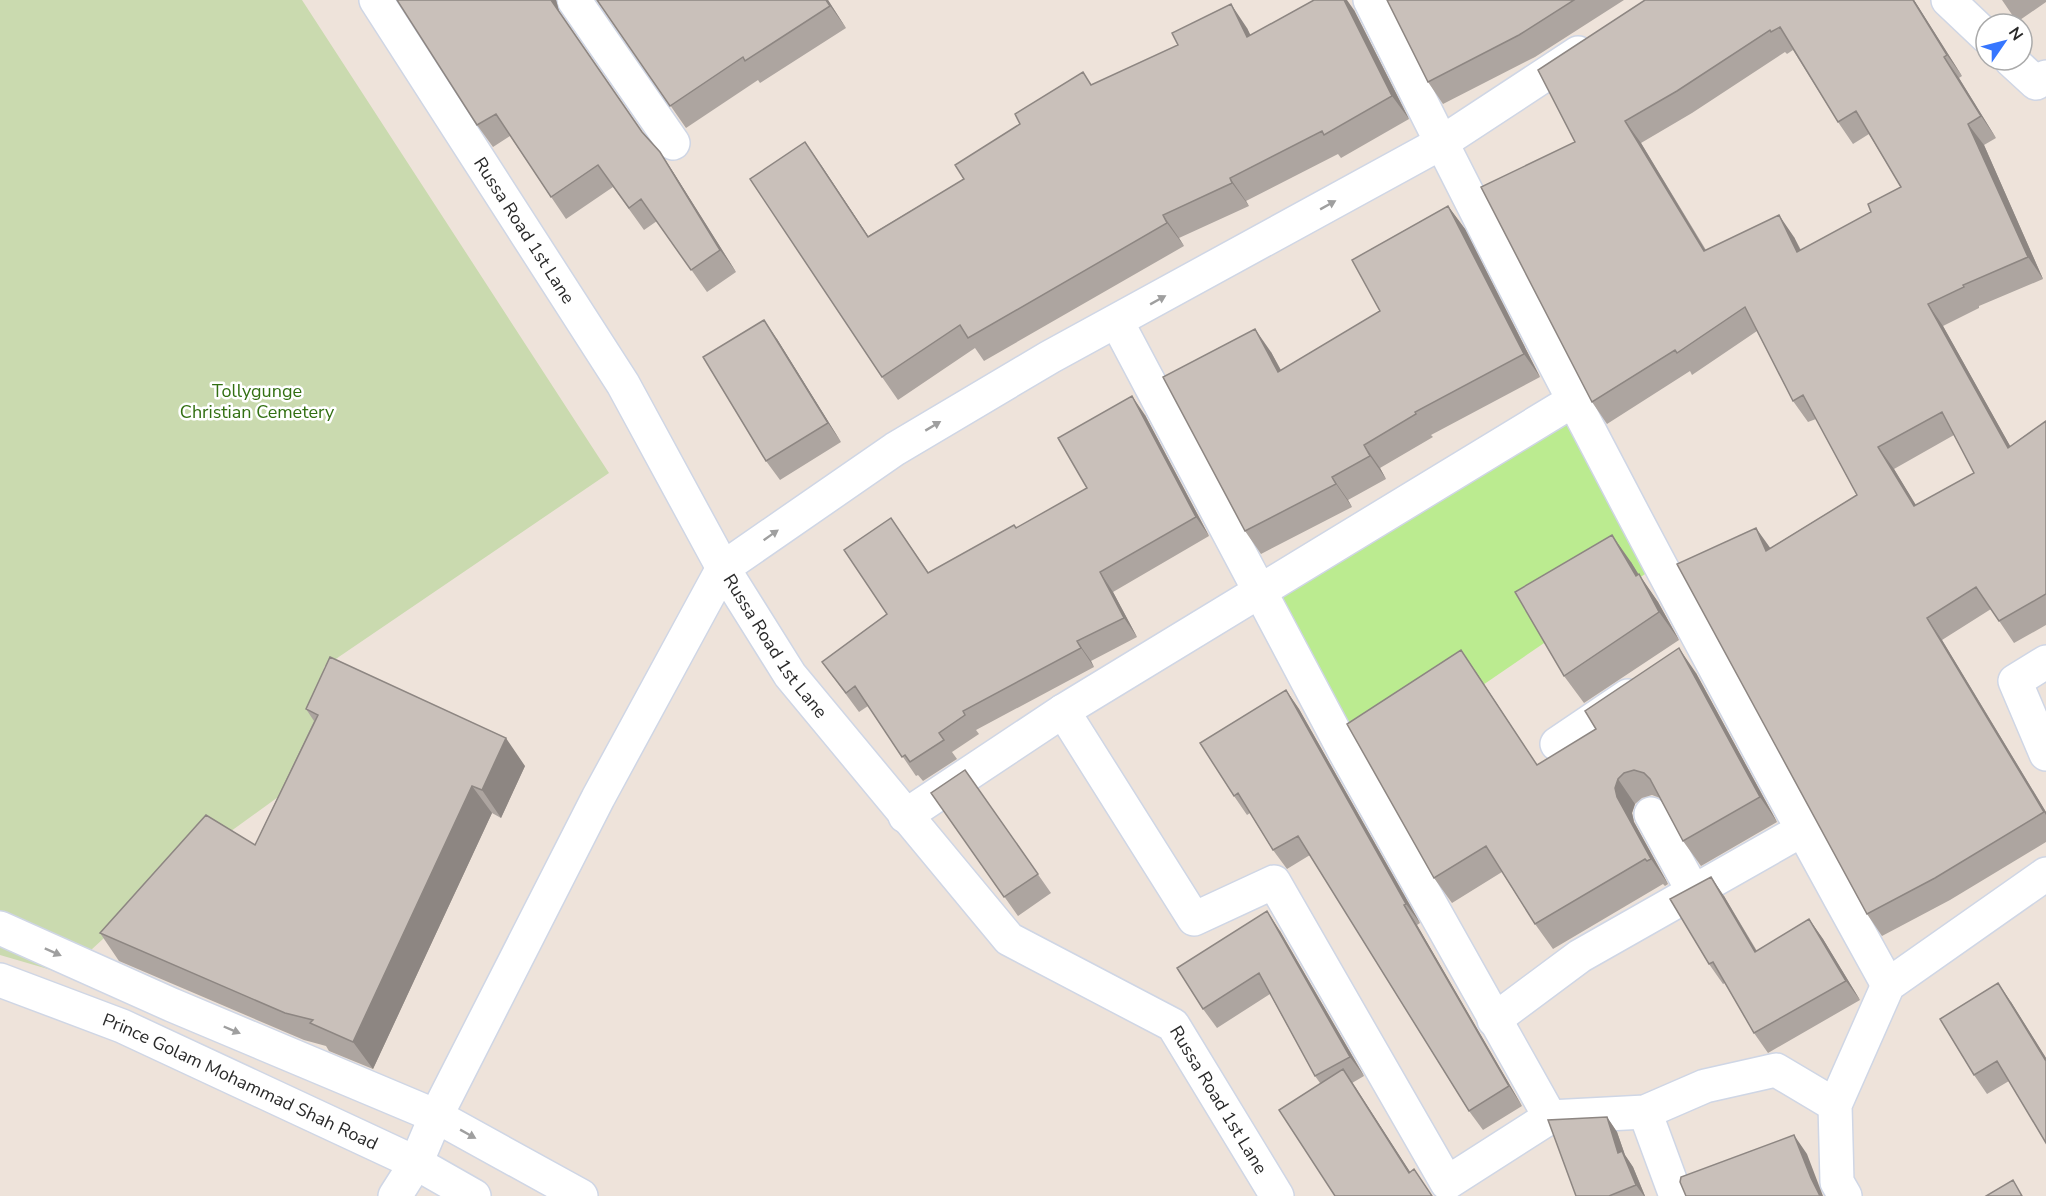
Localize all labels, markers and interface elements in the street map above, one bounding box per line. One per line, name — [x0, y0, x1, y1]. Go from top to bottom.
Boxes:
north arrow — [1974, 12, 2034, 72]
text: N — [2003, 23, 2028, 45]
street label: Russa Road 1st Lane — [468, 153, 580, 308]
one-way arrow — [1320, 200, 1337, 210]
one-way arrow — [1149, 295, 1166, 305]
park label: Tollygunge Christian Cemetery — [180, 379, 335, 424]
one-way arrow — [925, 421, 941, 432]
one-way arrow — [763, 530, 779, 541]
street label: Russa Road 1st Lane — [718, 569, 833, 723]
one-way arrow — [45, 947, 63, 957]
street label: Prince Golam Mohammad Shah Road — [99, 1008, 382, 1156]
street label: Russa Road 1st Lane — [1164, 1021, 1273, 1179]
one-way arrow — [223, 1026, 241, 1035]
one-way arrow — [460, 1129, 477, 1139]

